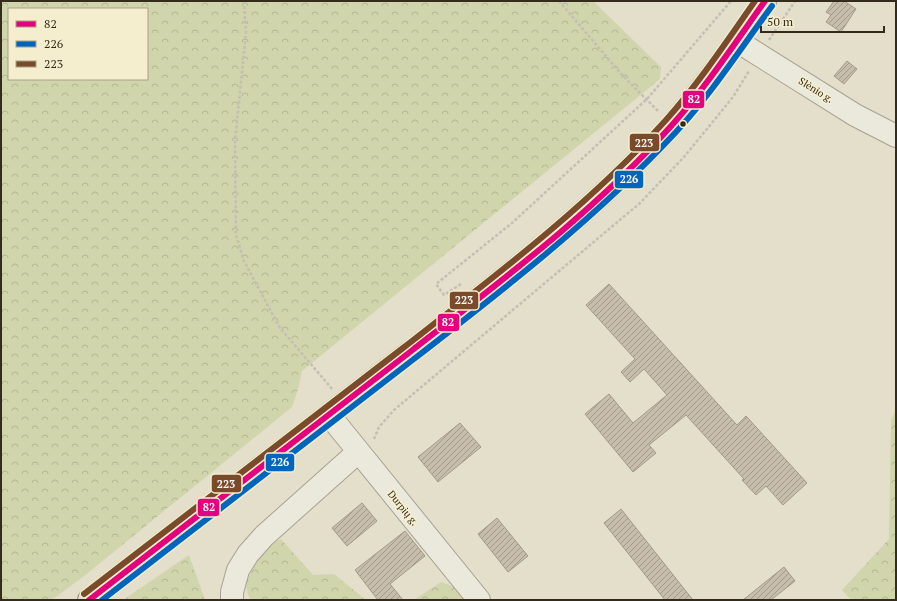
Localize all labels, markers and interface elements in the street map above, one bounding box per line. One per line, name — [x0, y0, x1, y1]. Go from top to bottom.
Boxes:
legend — [8, 8, 148, 80]
scale bar — [761, 8, 884, 34]
text: 50 m — [767, 14, 794, 29]
text: 82 — [44, 16, 57, 31]
text: 226 — [44, 36, 64, 51]
text: 223 — [44, 56, 63, 71]
street label: Slėnio g. — [796, 74, 836, 106]
line badge: 82 — [682, 90, 705, 109]
text: 82 — [688, 92, 700, 106]
unlabelled marker — [678, 119, 688, 129]
line badge: 223 — [629, 133, 660, 152]
text: 223 — [635, 136, 653, 150]
line badge: 226 — [614, 170, 644, 189]
text: 226 — [620, 172, 638, 186]
line badge: 223 — [449, 291, 479, 310]
text: 223 — [455, 293, 473, 307]
line badge: 82 — [437, 313, 460, 332]
text: 82 — [442, 315, 454, 329]
line badge: 226 — [265, 453, 295, 472]
text: 226 — [271, 455, 289, 469]
line badge: 223 — [211, 474, 242, 493]
text: 223 — [217, 477, 235, 491]
street label: Durpių g. — [385, 488, 421, 528]
line badge: 82 — [197, 498, 220, 517]
text: 82 — [203, 500, 215, 514]

